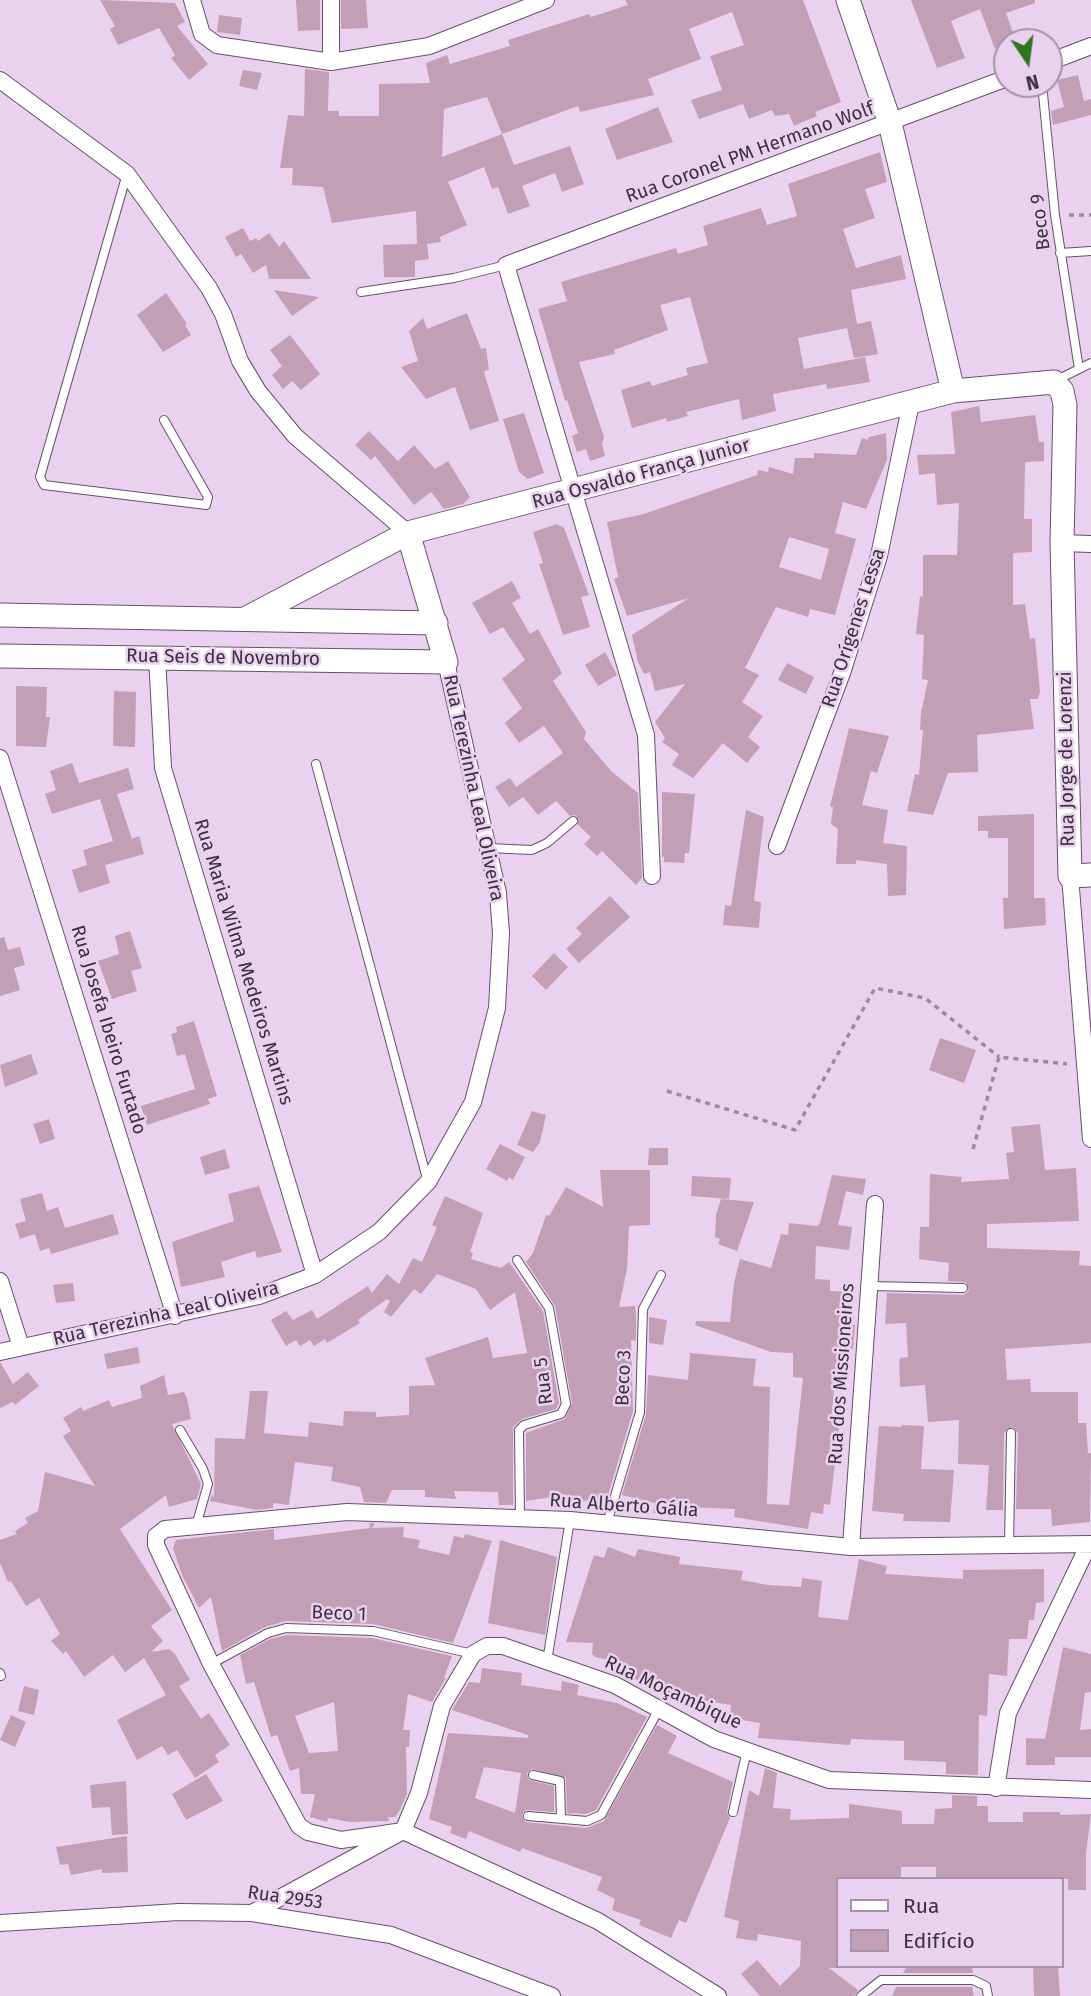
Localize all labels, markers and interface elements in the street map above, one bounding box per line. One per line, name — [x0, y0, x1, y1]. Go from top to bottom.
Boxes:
north arrow — [993, 28, 1063, 98]
text: N — [1024, 69, 1041, 95]
street label: Rua Coronel PM Hermano Wolf — [623, 97, 877, 209]
street label: Beco 9 — [1026, 192, 1056, 252]
street label: Rua Osvaldo França Junior — [530, 434, 752, 514]
street label: Rua Orígenes Lessa — [817, 545, 891, 711]
street label: Rua Seis de Novembro — [126, 645, 320, 671]
street label: Rua Jorge de Lorenzi — [1054, 671, 1080, 847]
street label: Rua Terezinha Leal Oliveira — [438, 673, 508, 903]
street label: Rua Maria Wilma Medeiros Martins — [189, 816, 297, 1108]
street label: Rua Josefa Ibeiro Furtado — [65, 923, 151, 1137]
street label: Rua Terezinha Leal Oliveira — [51, 1277, 281, 1351]
street label: Rua dos Missioneiros — [824, 1282, 860, 1466]
street label: Beco 3 — [612, 1350, 636, 1406]
street label: Rua 5 — [530, 1356, 558, 1406]
street label: Rua Alberto Gália — [549, 1489, 699, 1523]
street label: Beco 1 — [311, 1602, 367, 1626]
street label: Rua Moçambique — [601, 1651, 745, 1735]
legend — [836, 1877, 1063, 1968]
street label: Rua 2953 — [246, 1881, 324, 1915]
text: Rua — [903, 1893, 939, 1919]
text: Edifício — [903, 1928, 975, 1954]

